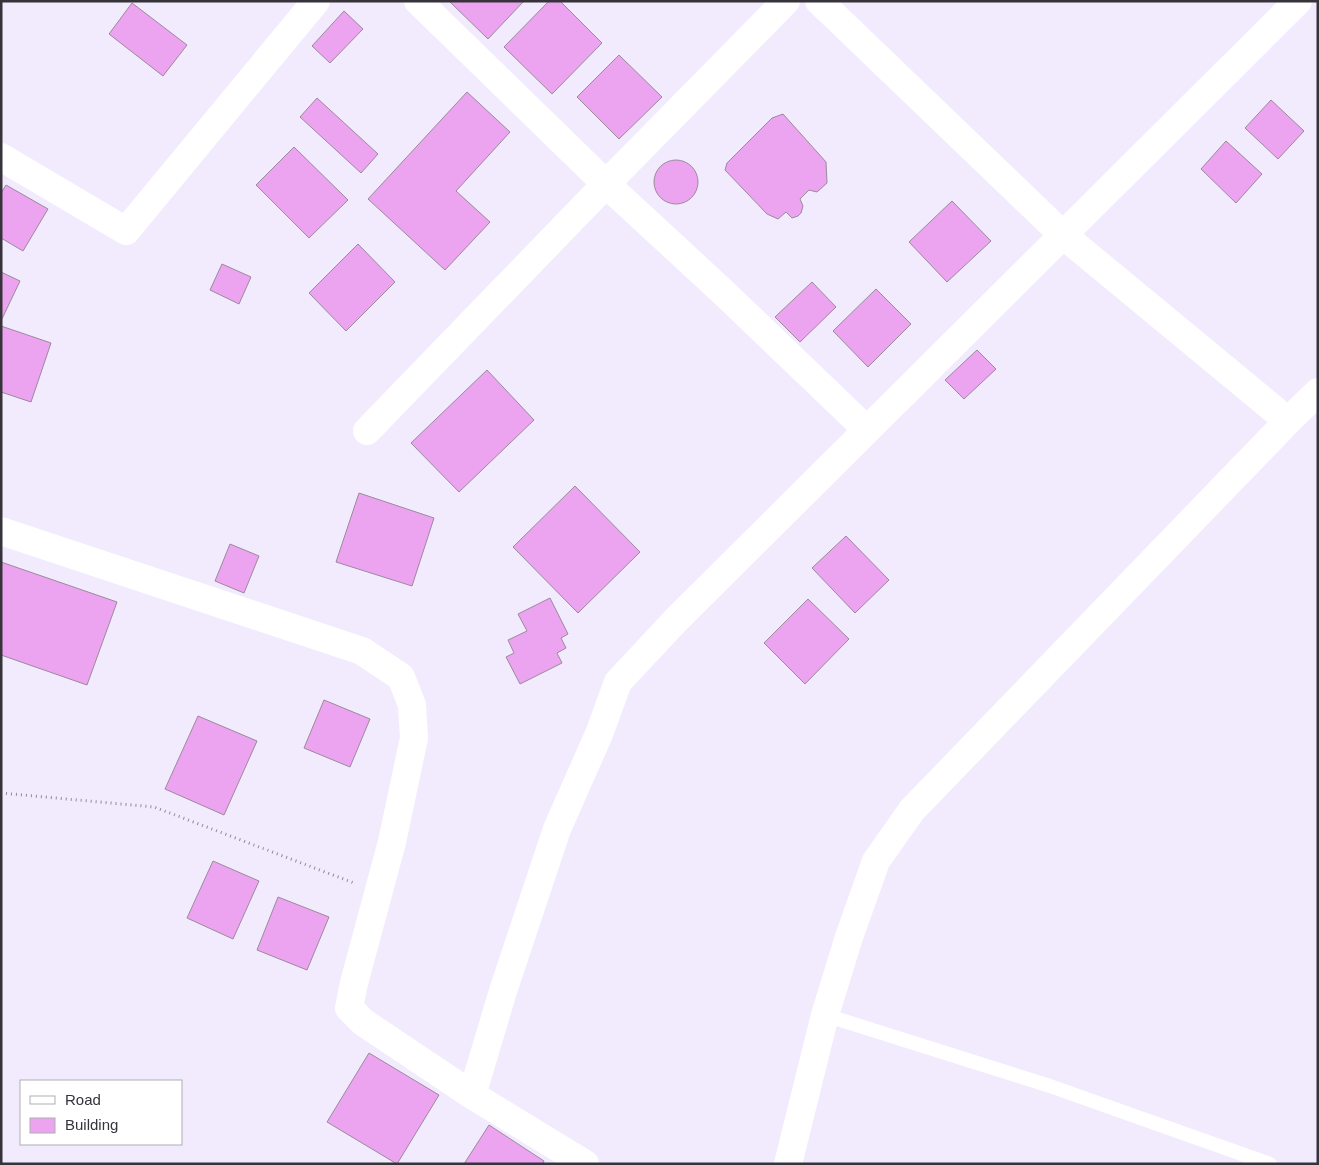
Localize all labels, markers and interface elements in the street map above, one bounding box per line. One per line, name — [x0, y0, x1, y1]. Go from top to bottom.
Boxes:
legend — [20, 1080, 182, 1145]
text: Road — [65, 1091, 101, 1108]
text: Building — [65, 1116, 118, 1133]

